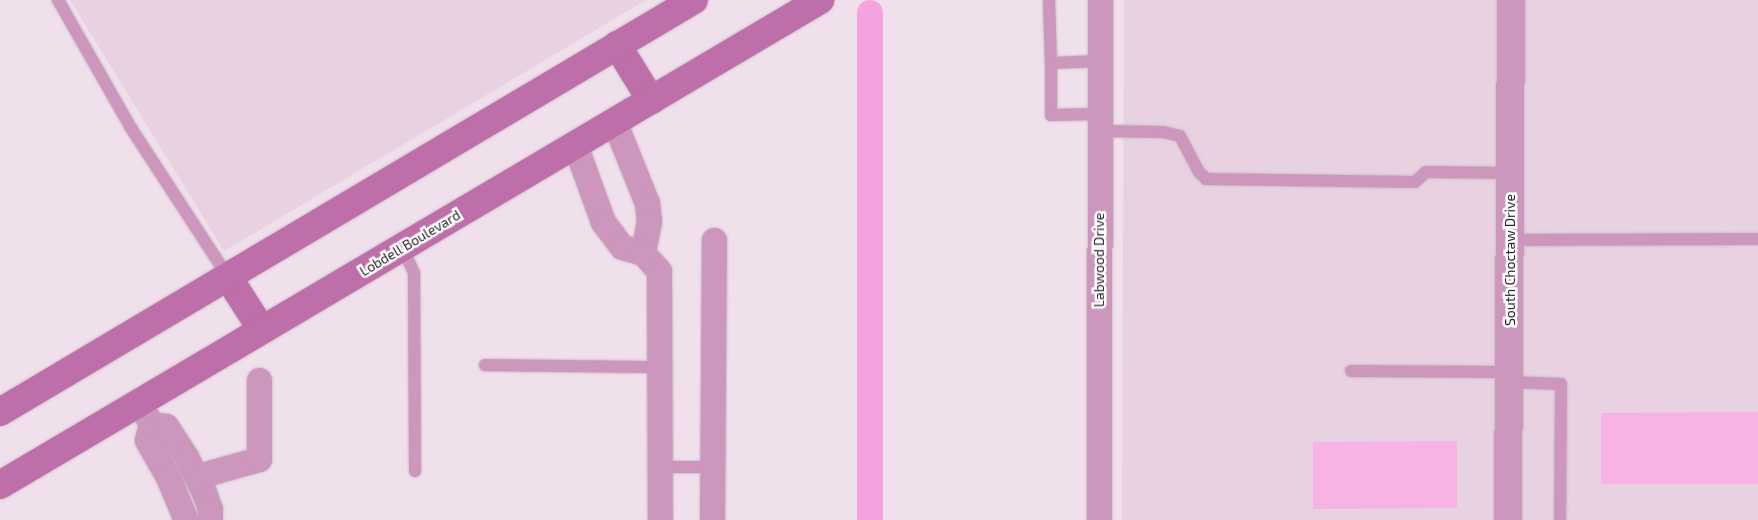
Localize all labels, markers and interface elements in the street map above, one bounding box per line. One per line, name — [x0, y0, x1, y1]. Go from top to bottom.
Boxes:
street label: South Choctaw Drive — [1502, 194, 1518, 326]
street label: Lobdell Boulevard — [356, 206, 464, 280]
street label: Labwood Drive — [1091, 213, 1107, 307]

